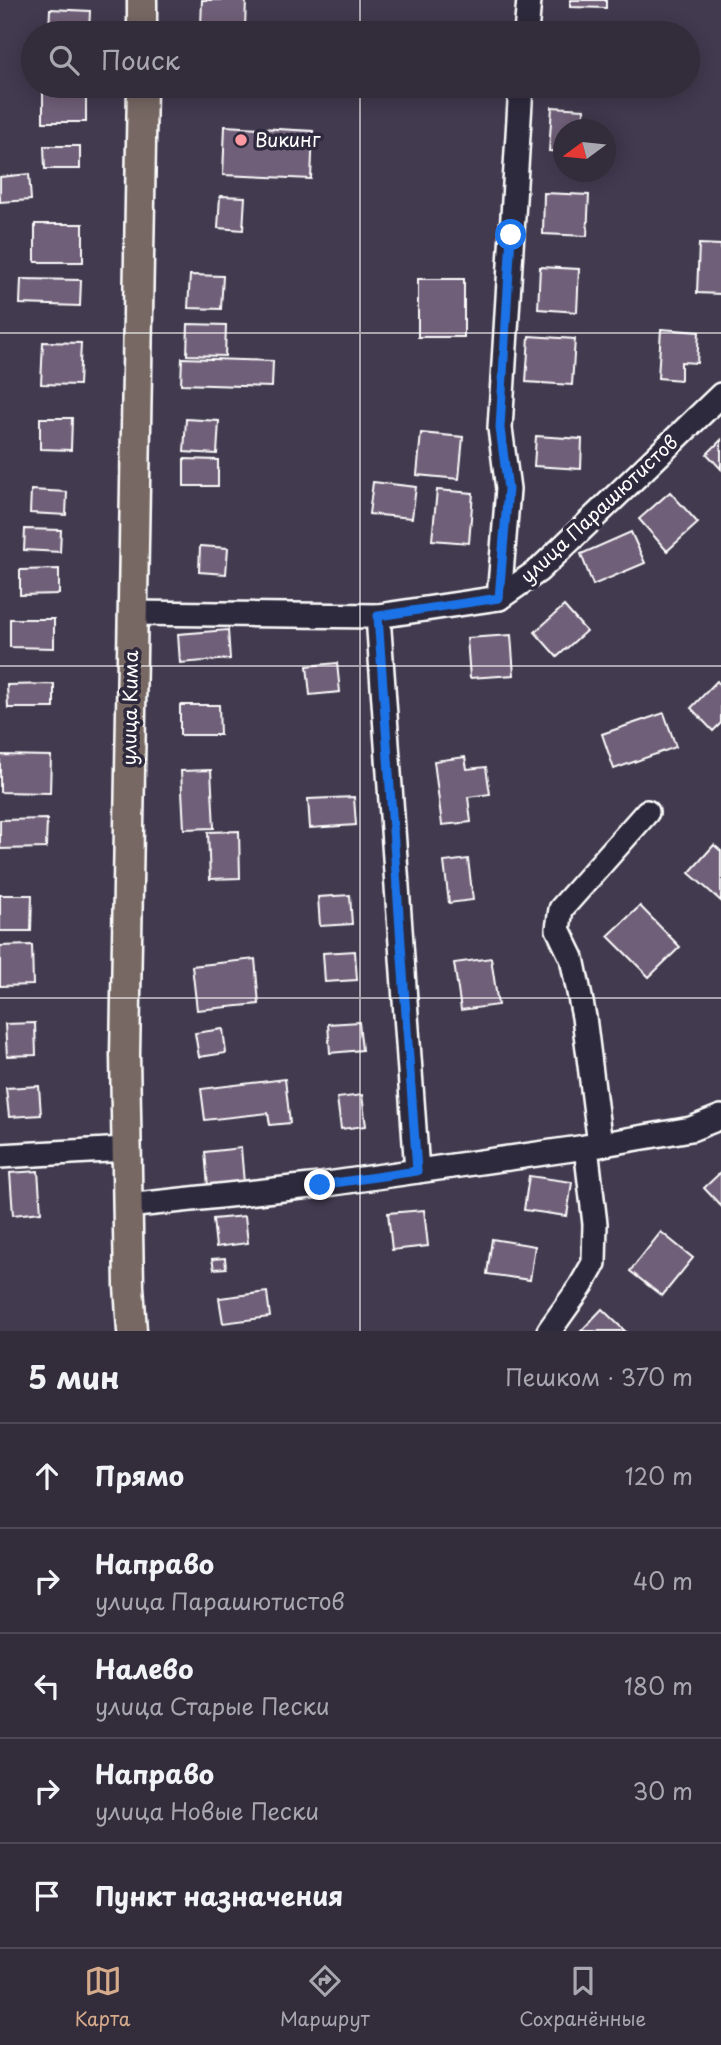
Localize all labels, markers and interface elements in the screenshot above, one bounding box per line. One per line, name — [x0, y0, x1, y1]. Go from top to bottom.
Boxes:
search box — [21, 21, 700, 98]
text: Поиск — [101, 40, 180, 79]
icon: search — [45, 41, 83, 79]
north arrow — [553, 119, 616, 182]
place label: Викинг — [255, 125, 321, 153]
marker: Викинг — [233, 132, 249, 148]
route start — [495, 219, 526, 250]
street label: улица Парашютистов — [513, 428, 683, 589]
street label: улица Кима — [114, 650, 144, 766]
route end — [304, 1169, 335, 1200]
text: 5 мин — [28, 1354, 120, 1399]
text: Пешком · 370 m — [505, 1359, 693, 1394]
text: Прямо — [95, 1456, 184, 1495]
icon: ahead — [28, 1457, 66, 1495]
text: 120 m — [625, 1458, 693, 1493]
text: Направо — [95, 1544, 214, 1583]
icon: right — [28, 1562, 66, 1600]
text: 40 m — [633, 1563, 693, 1598]
text: улица Парашютистов — [95, 1583, 345, 1618]
text: Налево — [95, 1649, 193, 1688]
icon: left — [28, 1667, 66, 1705]
text: 180 m — [624, 1668, 693, 1703]
text: улица Старые Пески — [95, 1688, 330, 1723]
text: Направо — [95, 1754, 214, 1793]
icon: right — [28, 1772, 66, 1810]
text: 30 m — [632, 1773, 693, 1808]
text: улица Новые Пески — [95, 1793, 319, 1828]
text: Пункт назначения — [95, 1876, 343, 1915]
icon: arrive — [28, 1877, 66, 1915]
tab: Карта — [75, 1962, 131, 2032]
tab: Маршрут — [280, 1962, 370, 2032]
tab: Сохранённые — [519, 1962, 646, 2032]

